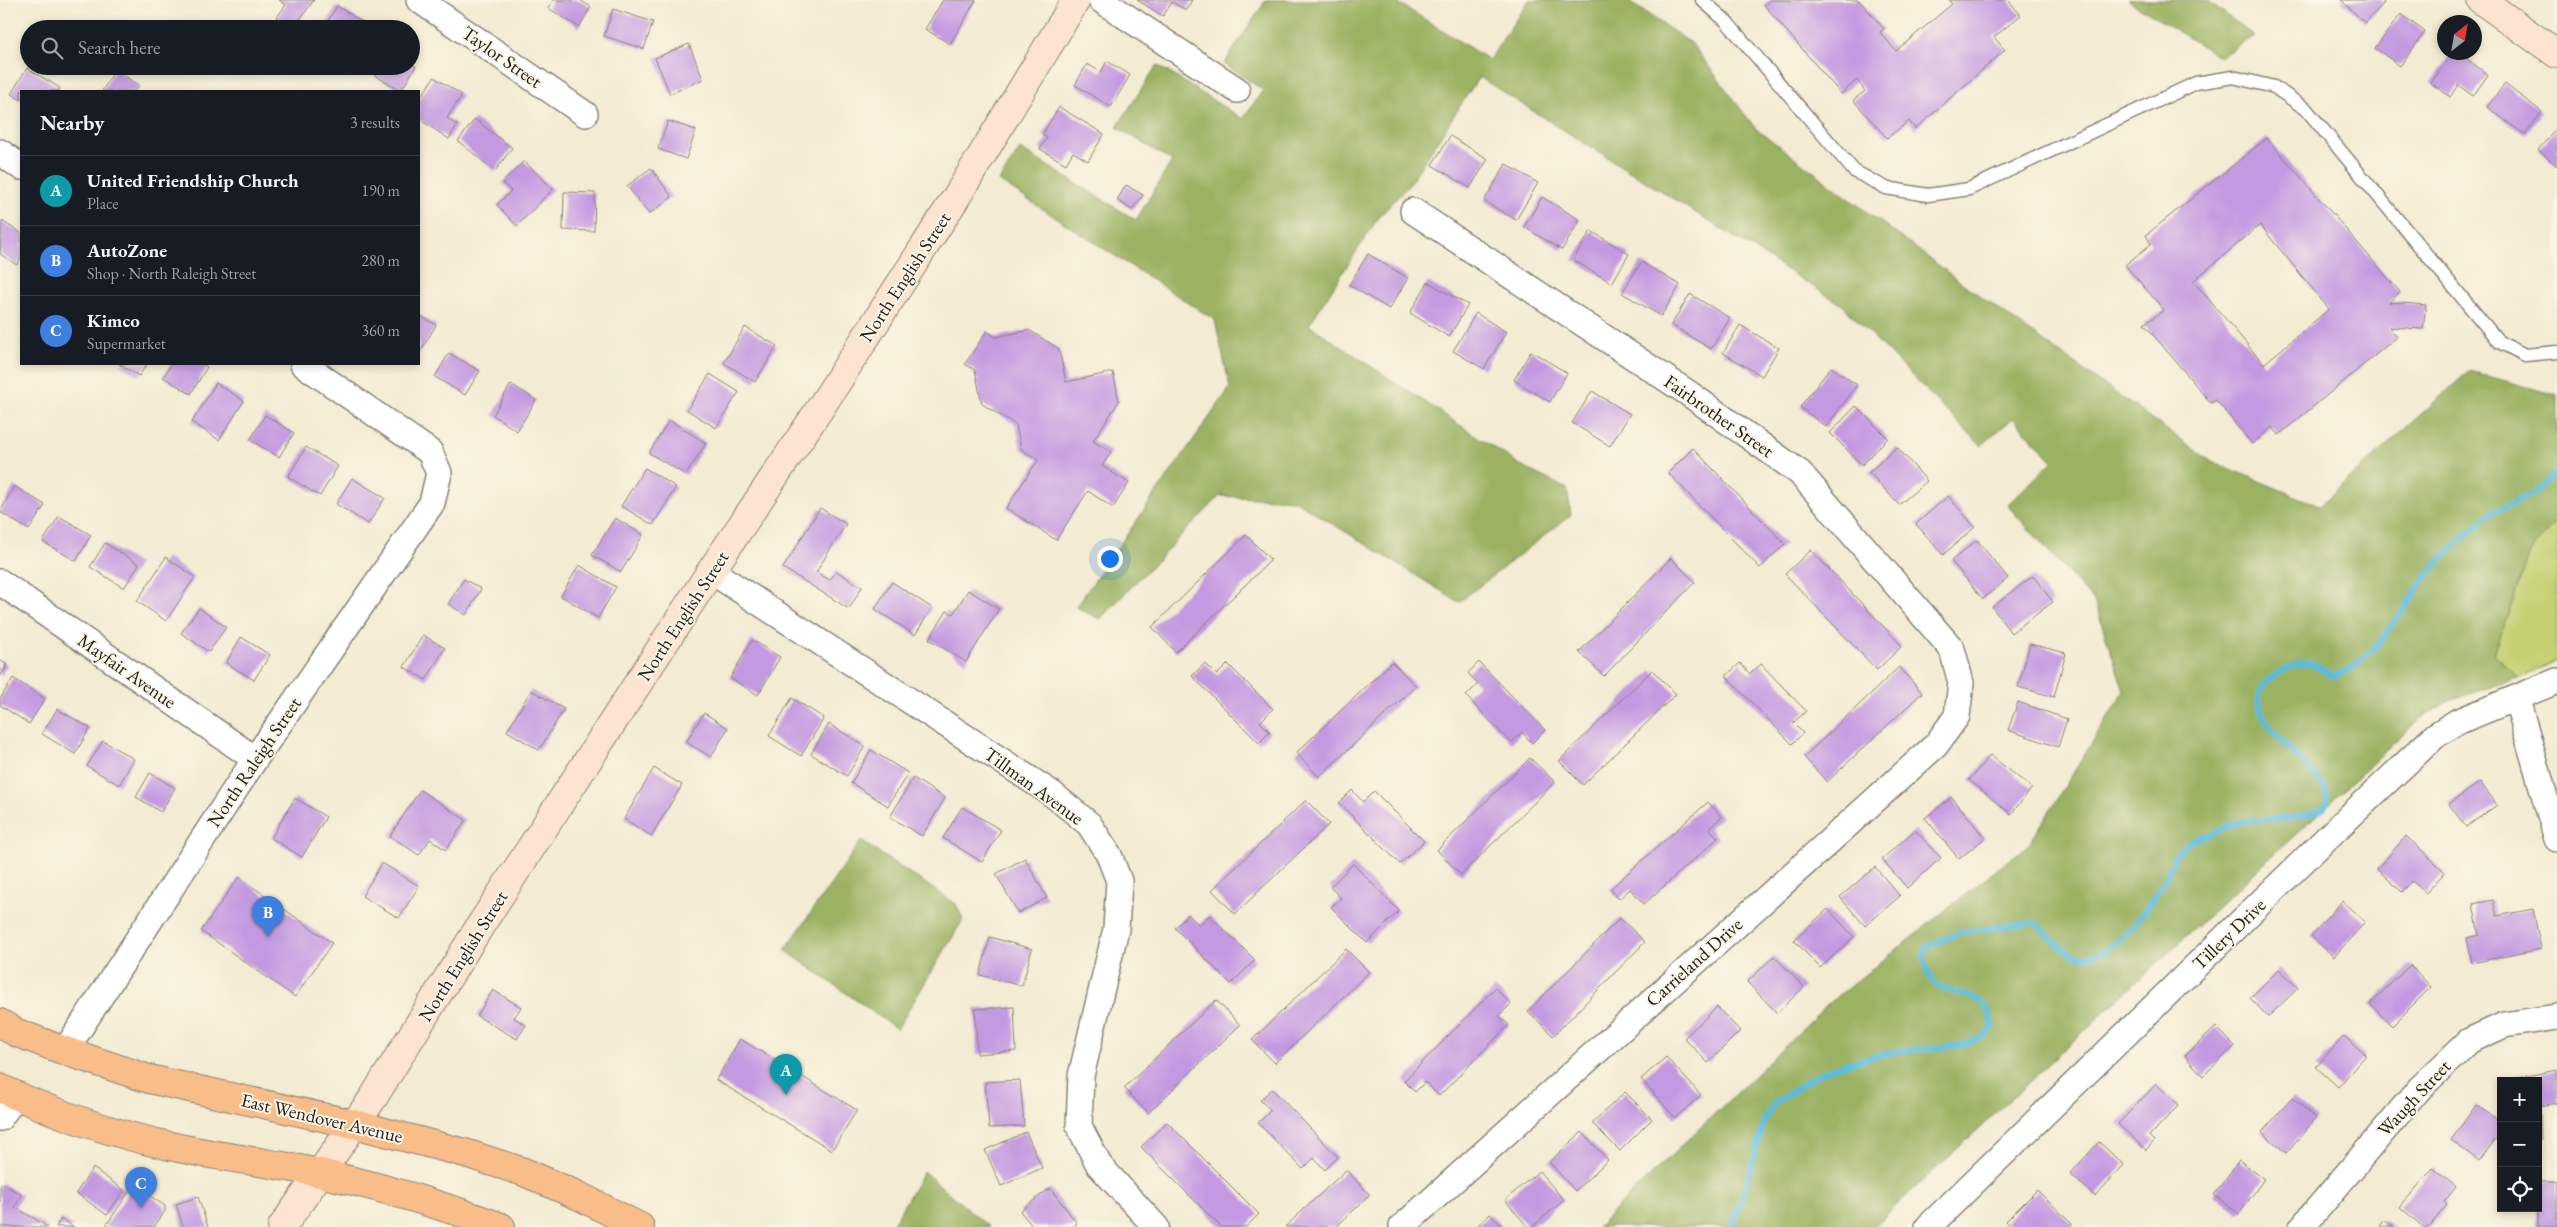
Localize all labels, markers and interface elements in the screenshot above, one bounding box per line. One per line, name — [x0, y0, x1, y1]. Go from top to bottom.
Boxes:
north arrow — [2437, 15, 2482, 60]
search box — [20, 20, 420, 75]
street label: Taylor Street — [457, 20, 547, 94]
icon: search — [38, 34, 66, 62]
text: Search here — [78, 35, 160, 60]
text: Nearby — [40, 109, 104, 136]
text: 3 results — [350, 112, 400, 133]
text: United Friendship Church — [87, 168, 299, 193]
text: A — [50, 180, 62, 201]
text: 190 m — [361, 180, 400, 201]
text: Place — [87, 193, 119, 214]
street label: North English Street — [854, 207, 956, 347]
text: AutoZone — [87, 238, 167, 263]
text: B — [51, 250, 61, 271]
text: 280 m — [361, 250, 400, 271]
text: Shop · North Raleigh Street — [87, 263, 256, 284]
text: Kimco — [87, 308, 140, 333]
text: C — [50, 320, 62, 341]
text: 360 m — [361, 320, 400, 341]
text: Supermarket — [87, 333, 166, 354]
street label: Fairbrother Street — [1659, 369, 1779, 463]
street label: North English Street — [632, 546, 734, 686]
your location — [1097, 546, 1123, 572]
street label: Mayfair Avenue — [73, 628, 181, 714]
street label: North Raleigh Street — [201, 692, 307, 832]
street label: Tillman Avenue — [979, 741, 1089, 831]
street label: North English Street — [413, 886, 513, 1026]
street label: Tillery Drive — [2187, 893, 2271, 975]
pin: B — [252, 896, 284, 937]
street label: Carrieland Drive — [1640, 912, 1748, 1012]
pin: A — [770, 1054, 802, 1095]
street label: Waugh Street — [2372, 1054, 2456, 1142]
map controls — [2497, 1077, 2542, 1212]
button: + — [2497, 1077, 2542, 1122]
street label: East Wendover Avenue — [239, 1087, 405, 1149]
button: − — [2497, 1122, 2542, 1167]
pin: C — [125, 1167, 157, 1208]
button: locate — [2497, 1167, 2542, 1212]

